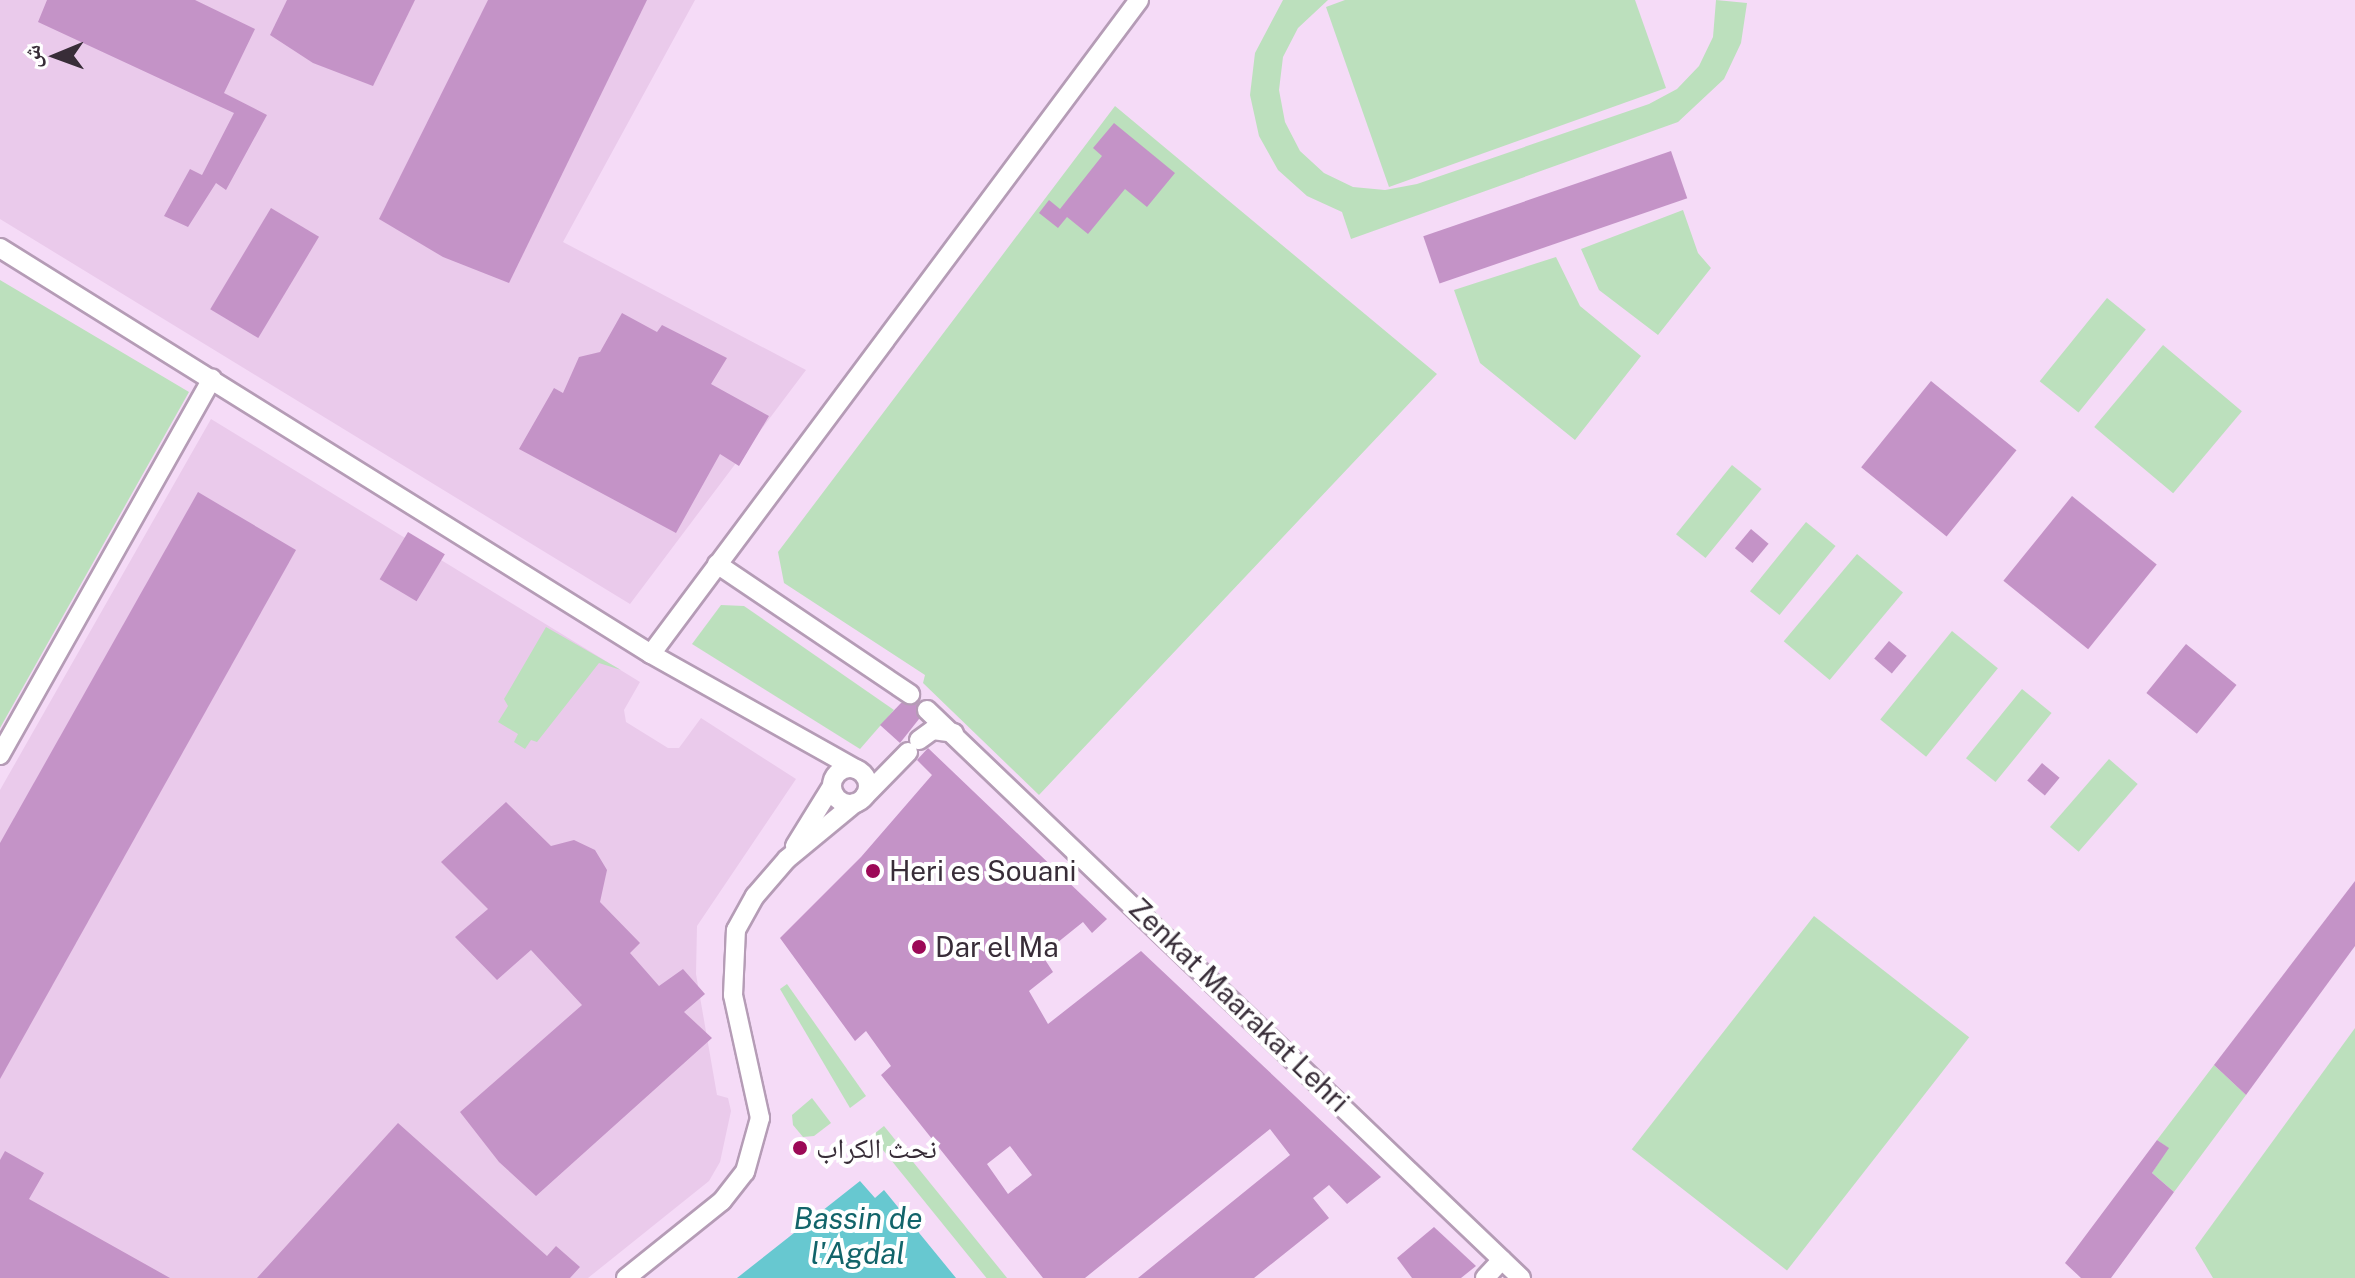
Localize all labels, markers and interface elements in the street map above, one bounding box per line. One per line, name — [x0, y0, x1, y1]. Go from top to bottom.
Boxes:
north arrow — [16, 16, 96, 96]
text: ش — [19, 45, 45, 68]
place label: Heri es Souani — [889, 854, 1077, 888]
marker: Heri es Souani — [864, 862, 882, 880]
street label: Zenkat Maarakat Lehri — [1122, 891, 1356, 1119]
place label: Dar el Ma — [935, 930, 1059, 964]
marker: Dar el Ma — [910, 938, 928, 956]
place label: نحث الكراب — [816, 1131, 937, 1165]
marker: نحث الكراب — [791, 1139, 809, 1157]
water label: Bassin de l'Agdal — [793, 1200, 923, 1270]

